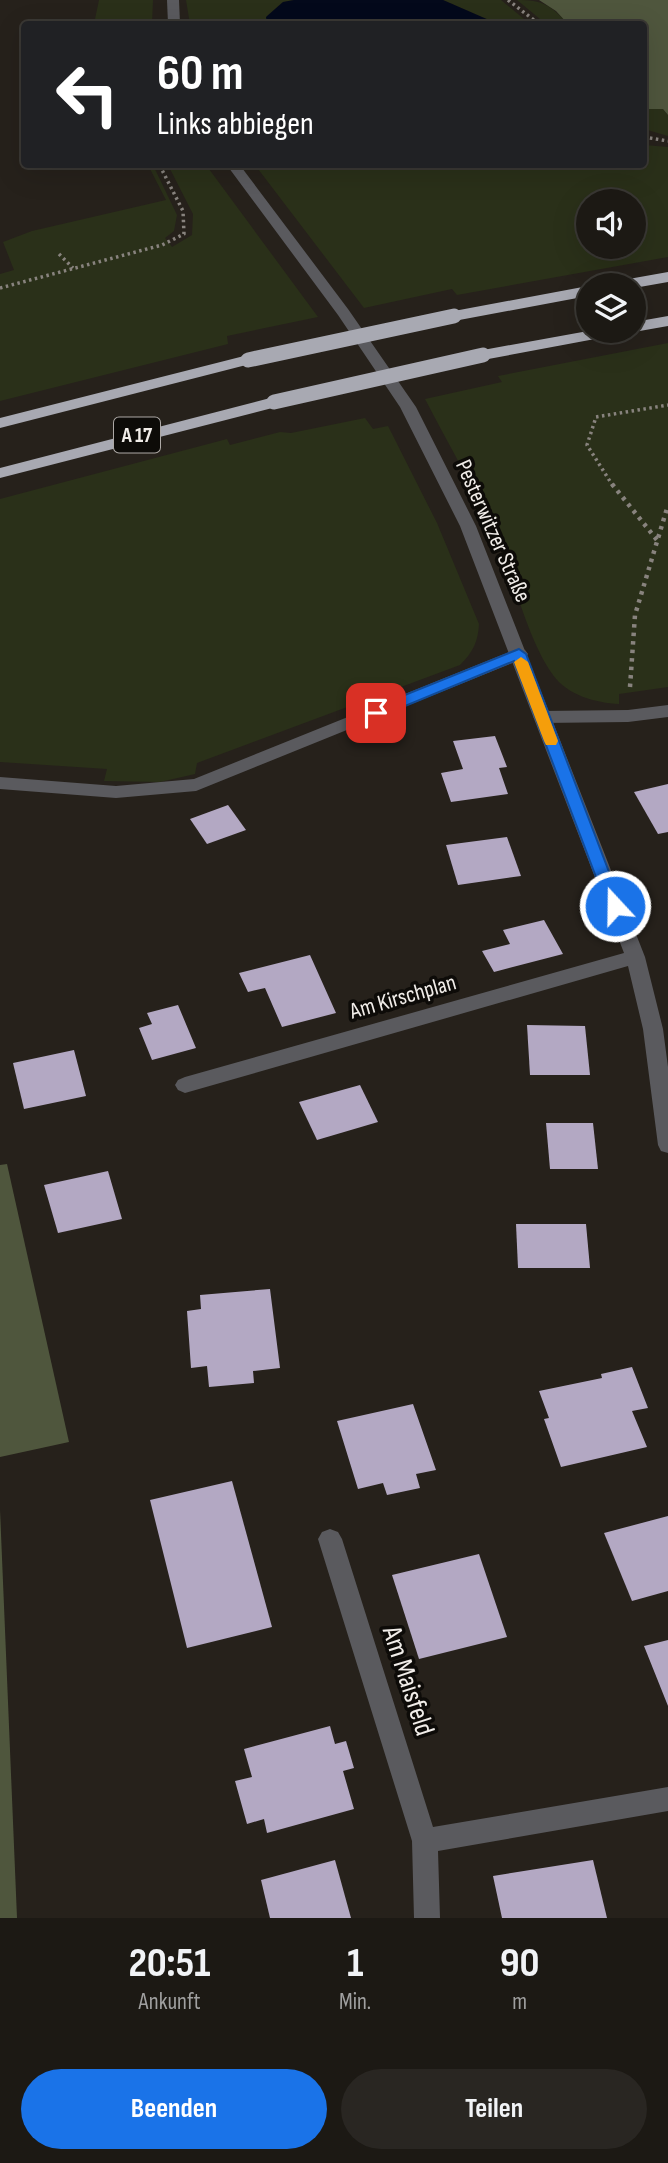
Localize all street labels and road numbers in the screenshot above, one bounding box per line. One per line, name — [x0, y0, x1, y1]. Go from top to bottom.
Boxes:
road number: A 17 — [114, 418, 160, 452]
street label: Pesterwitzer Straße — [449, 455, 537, 607]
street label: Am Kirschplan — [346, 968, 459, 1026]
street label: Am Maisfeld — [375, 1621, 441, 1740]

